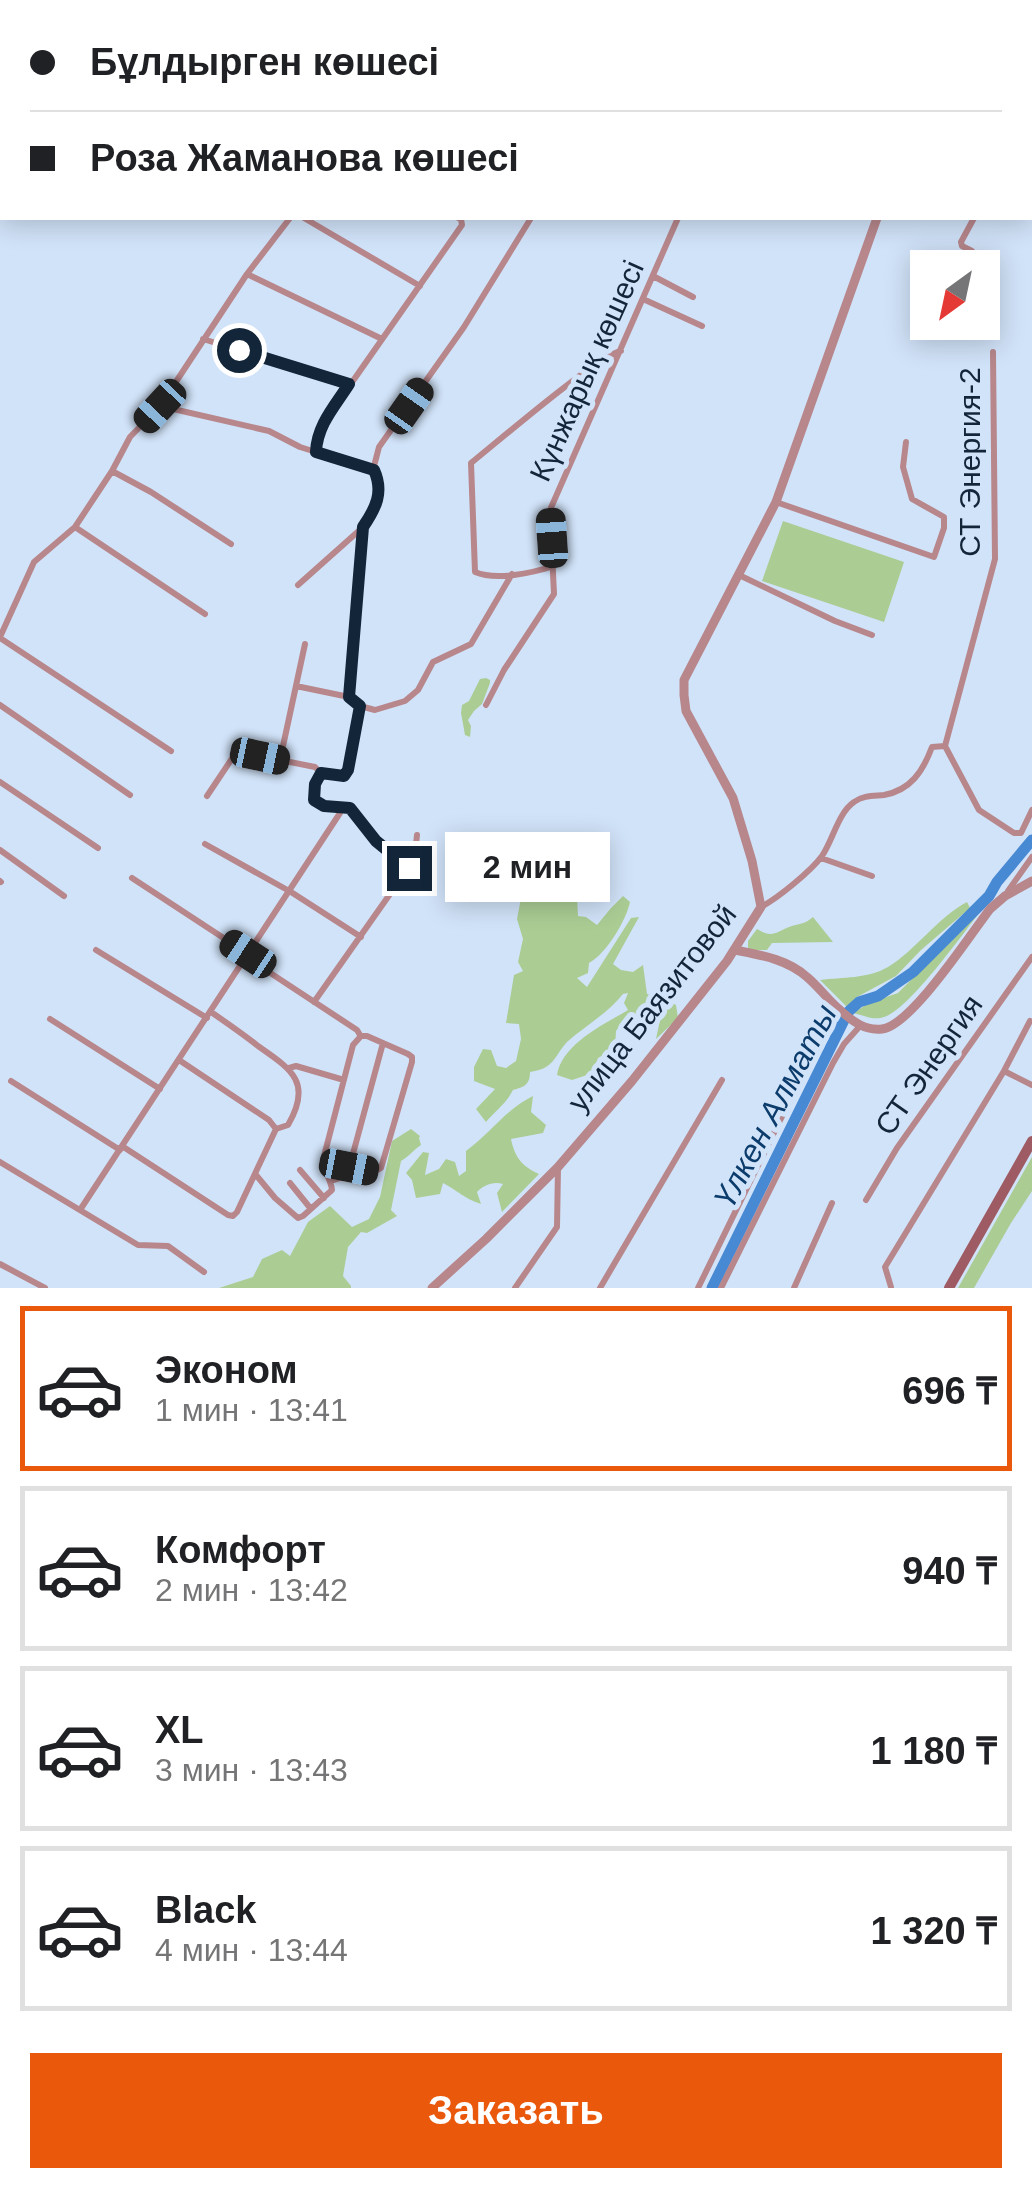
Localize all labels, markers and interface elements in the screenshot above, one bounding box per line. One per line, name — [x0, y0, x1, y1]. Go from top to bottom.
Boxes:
text: Бұлдырген көшесі — [90, 41, 439, 83]
text: Роза Жаманова көшесі — [90, 137, 519, 179]
north arrow — [910, 250, 1000, 340]
map controls — [910, 250, 1000, 340]
street label: Күнжарық көшесі — [523, 255, 650, 486]
route start — [217, 328, 262, 373]
street label: СТ Энергия-2 — [953, 367, 986, 557]
car — [380, 373, 438, 439]
car — [129, 374, 191, 438]
car — [535, 507, 569, 569]
car — [228, 735, 292, 777]
callout: 2 мин — [444, 833, 609, 903]
route end — [387, 846, 432, 891]
text: 2 мин — [483, 849, 572, 885]
street label: улица Баязитовой — [561, 898, 743, 1118]
car — [215, 925, 281, 983]
street label: СТ Энергия — [868, 989, 989, 1141]
water label: Үлкен Алматы — [706, 998, 844, 1214]
car — [317, 1147, 381, 1187]
icon: car — [35, 1344, 125, 1434]
text: Эконом — [155, 1349, 298, 1391]
text: 696 ₸ — [902, 1370, 997, 1412]
text: 1 мин · 13:41 — [155, 1392, 348, 1428]
icon: car — [35, 1524, 125, 1614]
text: Комфорт — [155, 1529, 326, 1571]
text: 940 ₸ — [902, 1550, 997, 1592]
text: 2 мин · 13:42 — [155, 1572, 348, 1608]
icon: car — [35, 1704, 125, 1794]
text: XL — [155, 1709, 204, 1751]
text: 1 180 ₸ — [871, 1730, 997, 1772]
text: 3 мин · 13:43 — [155, 1752, 348, 1788]
icon: car — [35, 1884, 125, 1974]
text: Black — [155, 1889, 256, 1931]
text: 1 320 ₸ — [871, 1910, 997, 1952]
text: 4 мин · 13:44 — [155, 1932, 348, 1968]
button: Заказать — [30, 2053, 1002, 2168]

